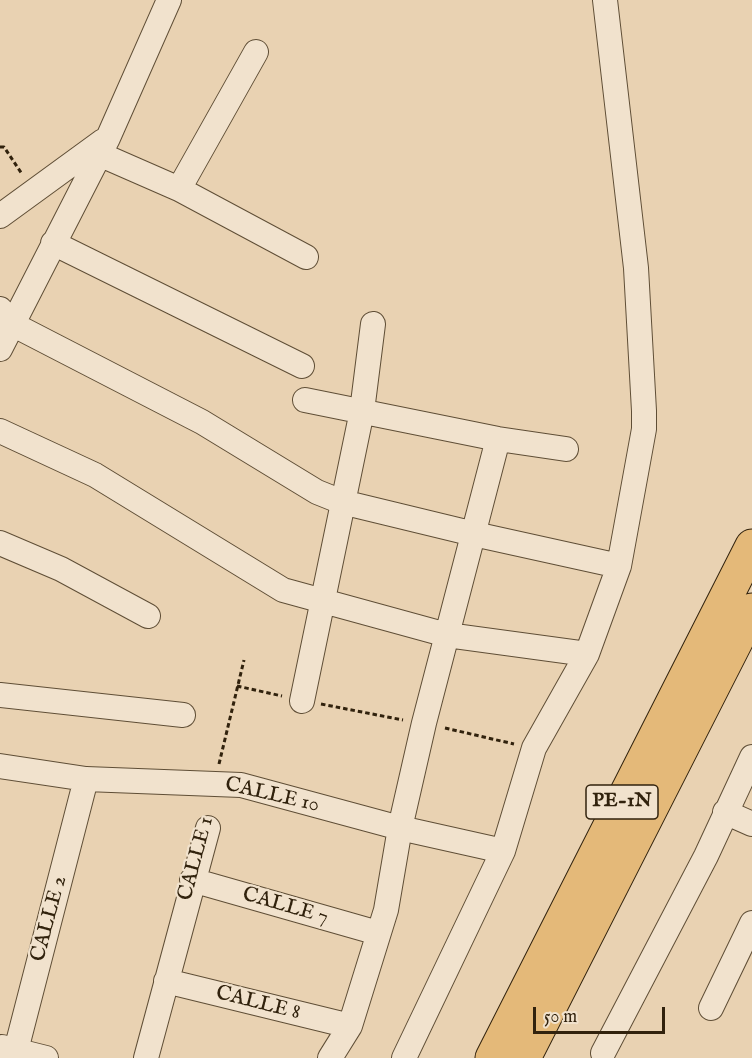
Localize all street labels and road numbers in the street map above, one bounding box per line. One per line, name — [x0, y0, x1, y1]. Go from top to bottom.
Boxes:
street label: CALLE 10 — [222, 773, 322, 819]
road number: PE-1N — [586, 785, 658, 819]
street label: CALLE 1 — [174, 814, 220, 904]
street label: CALLE 2 — [26, 873, 74, 965]
street label: CALLE 7 — [239, 883, 331, 931]
street label: CALLE 8 — [213, 981, 303, 1027]

